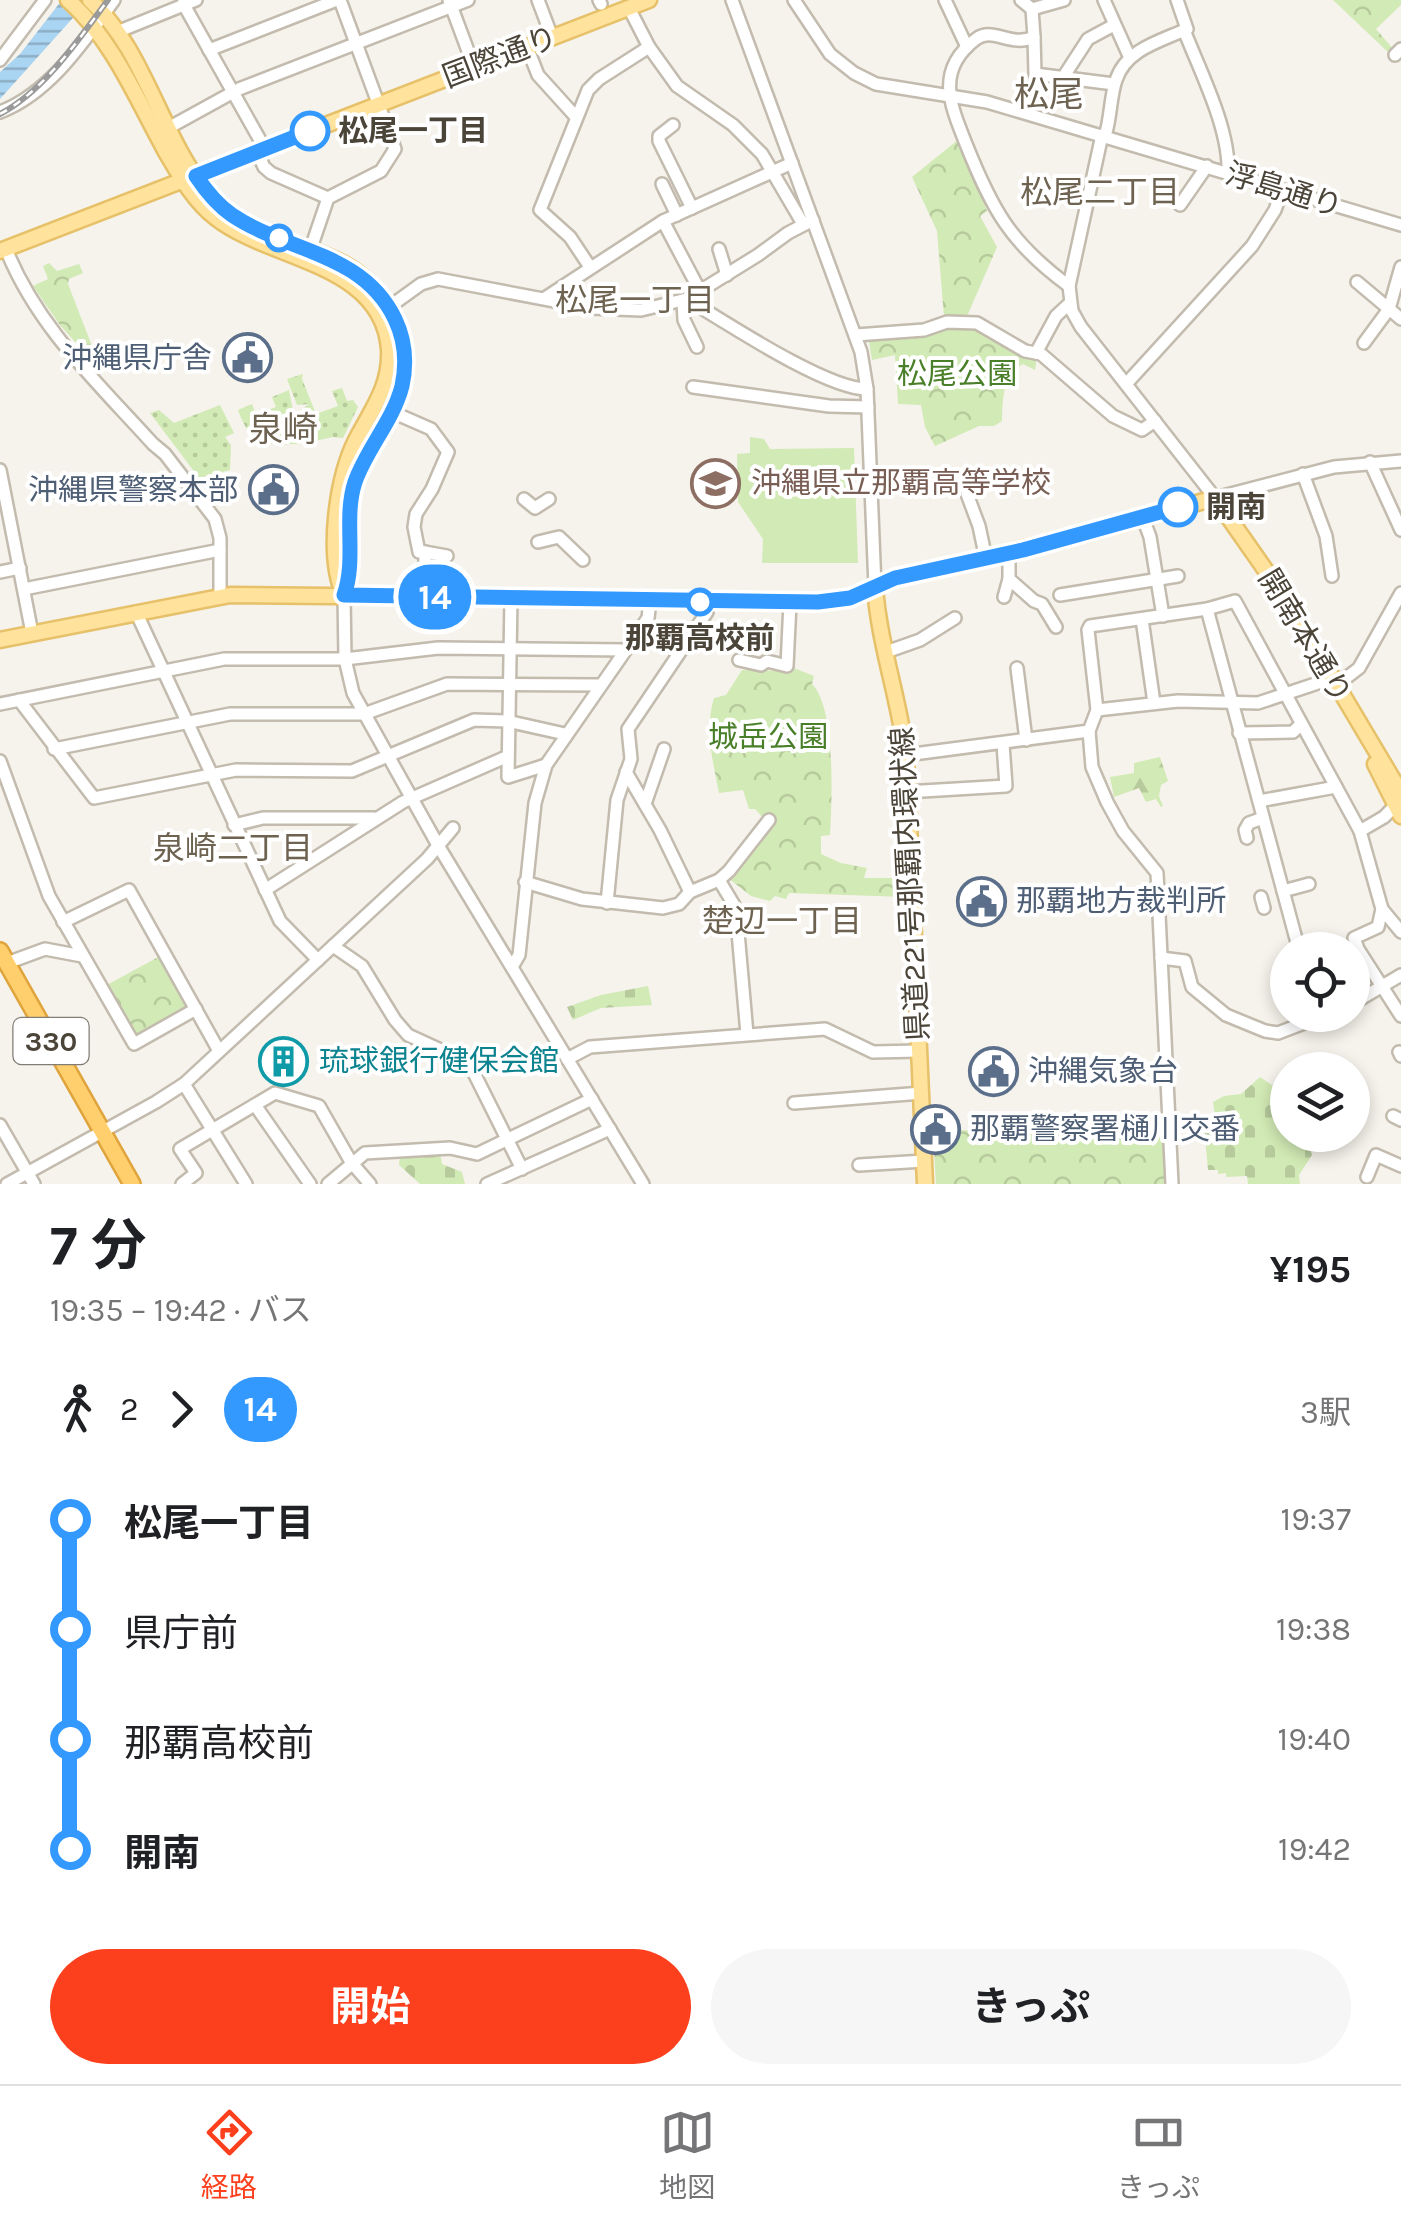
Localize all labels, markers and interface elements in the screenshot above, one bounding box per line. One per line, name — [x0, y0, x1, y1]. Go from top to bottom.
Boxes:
street label: 国際通り — [438, 19, 562, 95]
district label: 松尾 — [1014, 74, 1084, 115]
marker: 松尾一丁目 — [291, 112, 329, 150]
place label: 松尾一丁目 — [338, 113, 488, 149]
street label: 浮島通り — [1221, 155, 1347, 225]
district label: 松尾二丁目 — [1020, 174, 1180, 211]
unlabelled marker — [266, 225, 292, 251]
district label: 松尾一丁目 — [555, 282, 715, 319]
public building icon: 沖縄県庁舎 — [221, 332, 273, 384]
place label: 沖縄県庁舎 — [62, 340, 212, 376]
park label: 松尾公園 — [897, 356, 1017, 392]
district label: 泉崎 — [248, 409, 318, 450]
school or university icon: 沖縄県立那覇高等学校 — [690, 457, 742, 509]
public building icon: 沖縄県警察本部 — [247, 464, 299, 516]
place label: 沖縄県立那覇高等学校 — [751, 465, 1051, 501]
place label: 沖縄県警察本部 — [28, 472, 238, 508]
marker: 開南 — [1159, 488, 1197, 526]
place label: 開南 — [1206, 489, 1266, 525]
street label: 開南本通り — [1251, 562, 1359, 710]
line badge: 14 — [390, 564, 480, 630]
text: 14 — [418, 577, 452, 618]
marker: 那覇高校前 — [687, 589, 713, 615]
place label: 那覇高校前 — [625, 620, 775, 656]
park label: 城岳公園 — [708, 719, 828, 755]
street label: 県道221号那覇内環状線 — [884, 726, 936, 1042]
district label: 泉崎二丁目 — [153, 830, 313, 867]
public building icon: 那覇地方裁判所 — [955, 875, 1007, 927]
place label: 那覇地方裁判所 — [1016, 883, 1226, 919]
district label: 楚辺一丁目 — [702, 903, 862, 940]
map controls — [1270, 932, 1370, 1152]
button: locate — [1270, 932, 1370, 1032]
road number: 330 — [13, 1018, 88, 1064]
building icon: 琉球銀行健保会館 — [258, 1035, 310, 1087]
place label: 琉球銀行健保会館 — [319, 1043, 559, 1079]
public building icon: 沖縄気象台 — [967, 1045, 1019, 1097]
button: layers — [1270, 1052, 1370, 1152]
place label: 沖縄気象台 — [1028, 1053, 1178, 1089]
public building icon: 那覇警察署樋川交番 — [909, 1103, 961, 1155]
place label: 那覇警察署樋川交番 — [970, 1111, 1240, 1147]
text: 7 分 — [50, 1214, 146, 1278]
text: ¥195 — [1270, 1247, 1351, 1292]
text: 19:35 – 19:42 · バス — [50, 1292, 312, 1329]
icon: walk — [50, 1382, 105, 1437]
icon: forward — [154, 1382, 209, 1437]
text: 14 — [244, 1389, 277, 1430]
text: 2 — [120, 1391, 139, 1428]
text: 3駅 — [1300, 1394, 1351, 1431]
text: 松尾一丁目 — [124, 1501, 314, 1546]
text: 19:37 — [1281, 1501, 1351, 1538]
text: 県庁前 — [124, 1611, 238, 1656]
text: 19:38 — [1276, 1611, 1351, 1648]
text: 那覇高校前 — [124, 1721, 314, 1766]
text: 19:40 — [1278, 1721, 1351, 1758]
text: 開南 — [124, 1831, 200, 1876]
text: 19:42 — [1278, 1831, 1351, 1868]
button: 開始 — [50, 1949, 691, 2064]
button: きっぷ — [711, 1949, 1351, 2064]
tab: 経路 — [201, 2105, 257, 2205]
tab: 地図 — [659, 2105, 715, 2205]
tab: きっぷ — [1117, 2105, 1200, 2205]

